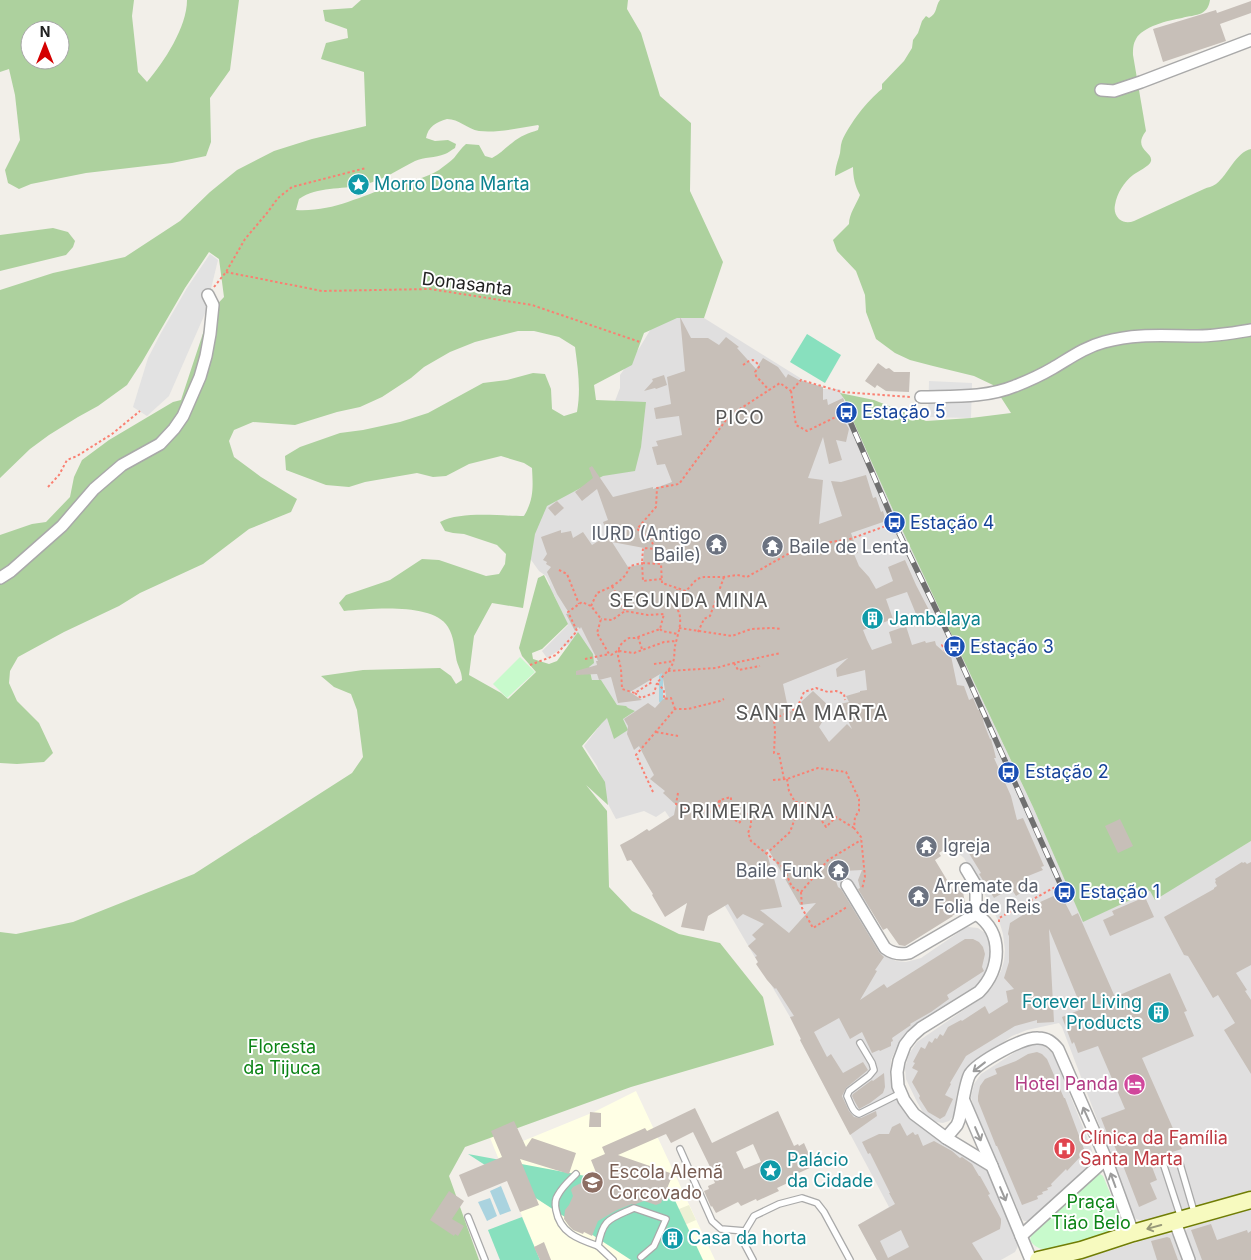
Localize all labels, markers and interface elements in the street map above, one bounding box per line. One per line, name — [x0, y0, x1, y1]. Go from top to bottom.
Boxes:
north arrow — [20, 20, 70, 70]
text: N — [40, 23, 50, 40]
place icon: Morro Dona Marta — [346, 172, 370, 196]
place label: Morro Dona Marta — [374, 173, 530, 194]
street label: Donasanta — [421, 268, 513, 299]
bus stop icon: Estação 5 — [834, 400, 858, 424]
place label: Estação 5 — [862, 401, 946, 422]
district label: PICO — [715, 406, 765, 429]
bus stop icon: Estação 4 — [882, 511, 906, 535]
place label: Estação 4 — [910, 512, 994, 533]
place label: IURD (Antigo Baile) — [591, 523, 701, 565]
temple icon: IURD (Antigo Baile) — [705, 532, 729, 556]
temple icon: Baile de Lenta — [761, 535, 785, 559]
place label: Baile de Lenta — [789, 536, 909, 557]
district label: SEGUNDA MINA — [609, 589, 769, 612]
building icon: Jambalaya — [861, 607, 885, 631]
place label: Jambalaya — [889, 608, 981, 629]
bus stop icon: Estação 3 — [942, 635, 966, 659]
place label: Estação 3 — [970, 636, 1054, 657]
district label: SANTA MARTA — [735, 701, 889, 725]
bus stop icon: Estação 2 — [997, 760, 1021, 784]
place label: Estação 2 — [1025, 761, 1109, 782]
district label: PRIMEIRA MINA — [679, 800, 835, 823]
temple icon: Igreja — [915, 834, 939, 858]
place label: Igreja — [943, 835, 990, 856]
temple icon: Baile Funk — [827, 859, 851, 883]
place label: Baile Funk — [736, 860, 823, 881]
place label: Arremate da Folia de Reis — [934, 875, 1041, 917]
bus stop icon: Estação 1 — [1052, 880, 1076, 904]
place label: Estação 1 — [1080, 881, 1160, 902]
temple icon: Arremate da Folia de Reis — [906, 884, 930, 908]
place label: Forever Living Products — [1022, 991, 1142, 1033]
building icon: Forever Living Products — [1146, 1000, 1170, 1024]
park label: Floresta da Tijuca — [243, 1036, 321, 1078]
one-way arrow — [973, 1061, 986, 1072]
hotel icon: Hotel Panda — [1122, 1072, 1146, 1096]
place label: Hotel Panda — [1015, 1073, 1118, 1094]
one-way arrow — [1081, 1107, 1091, 1122]
one-way arrow — [973, 1126, 983, 1141]
place label: Clínica da Família Santa Marta — [1080, 1127, 1228, 1169]
hospital icon: Clínica da Família Santa Marta — [1052, 1136, 1076, 1160]
place label: Palácio da Cidade — [787, 1149, 873, 1191]
place icon: Palácio da Cidade — [759, 1158, 783, 1182]
place label: Escola Alemã Corcovado — [609, 1161, 723, 1203]
school or university icon: Escola Alemã Corcovado — [581, 1170, 605, 1194]
one-way arrow — [1108, 1172, 1117, 1188]
one-way arrow — [999, 1186, 1009, 1201]
park label: Praça Tião Belo — [1051, 1191, 1131, 1233]
one-way arrow — [1146, 1223, 1162, 1233]
building icon: Casa da horta — [660, 1226, 684, 1250]
place label: Casa da horta — [688, 1227, 807, 1248]

